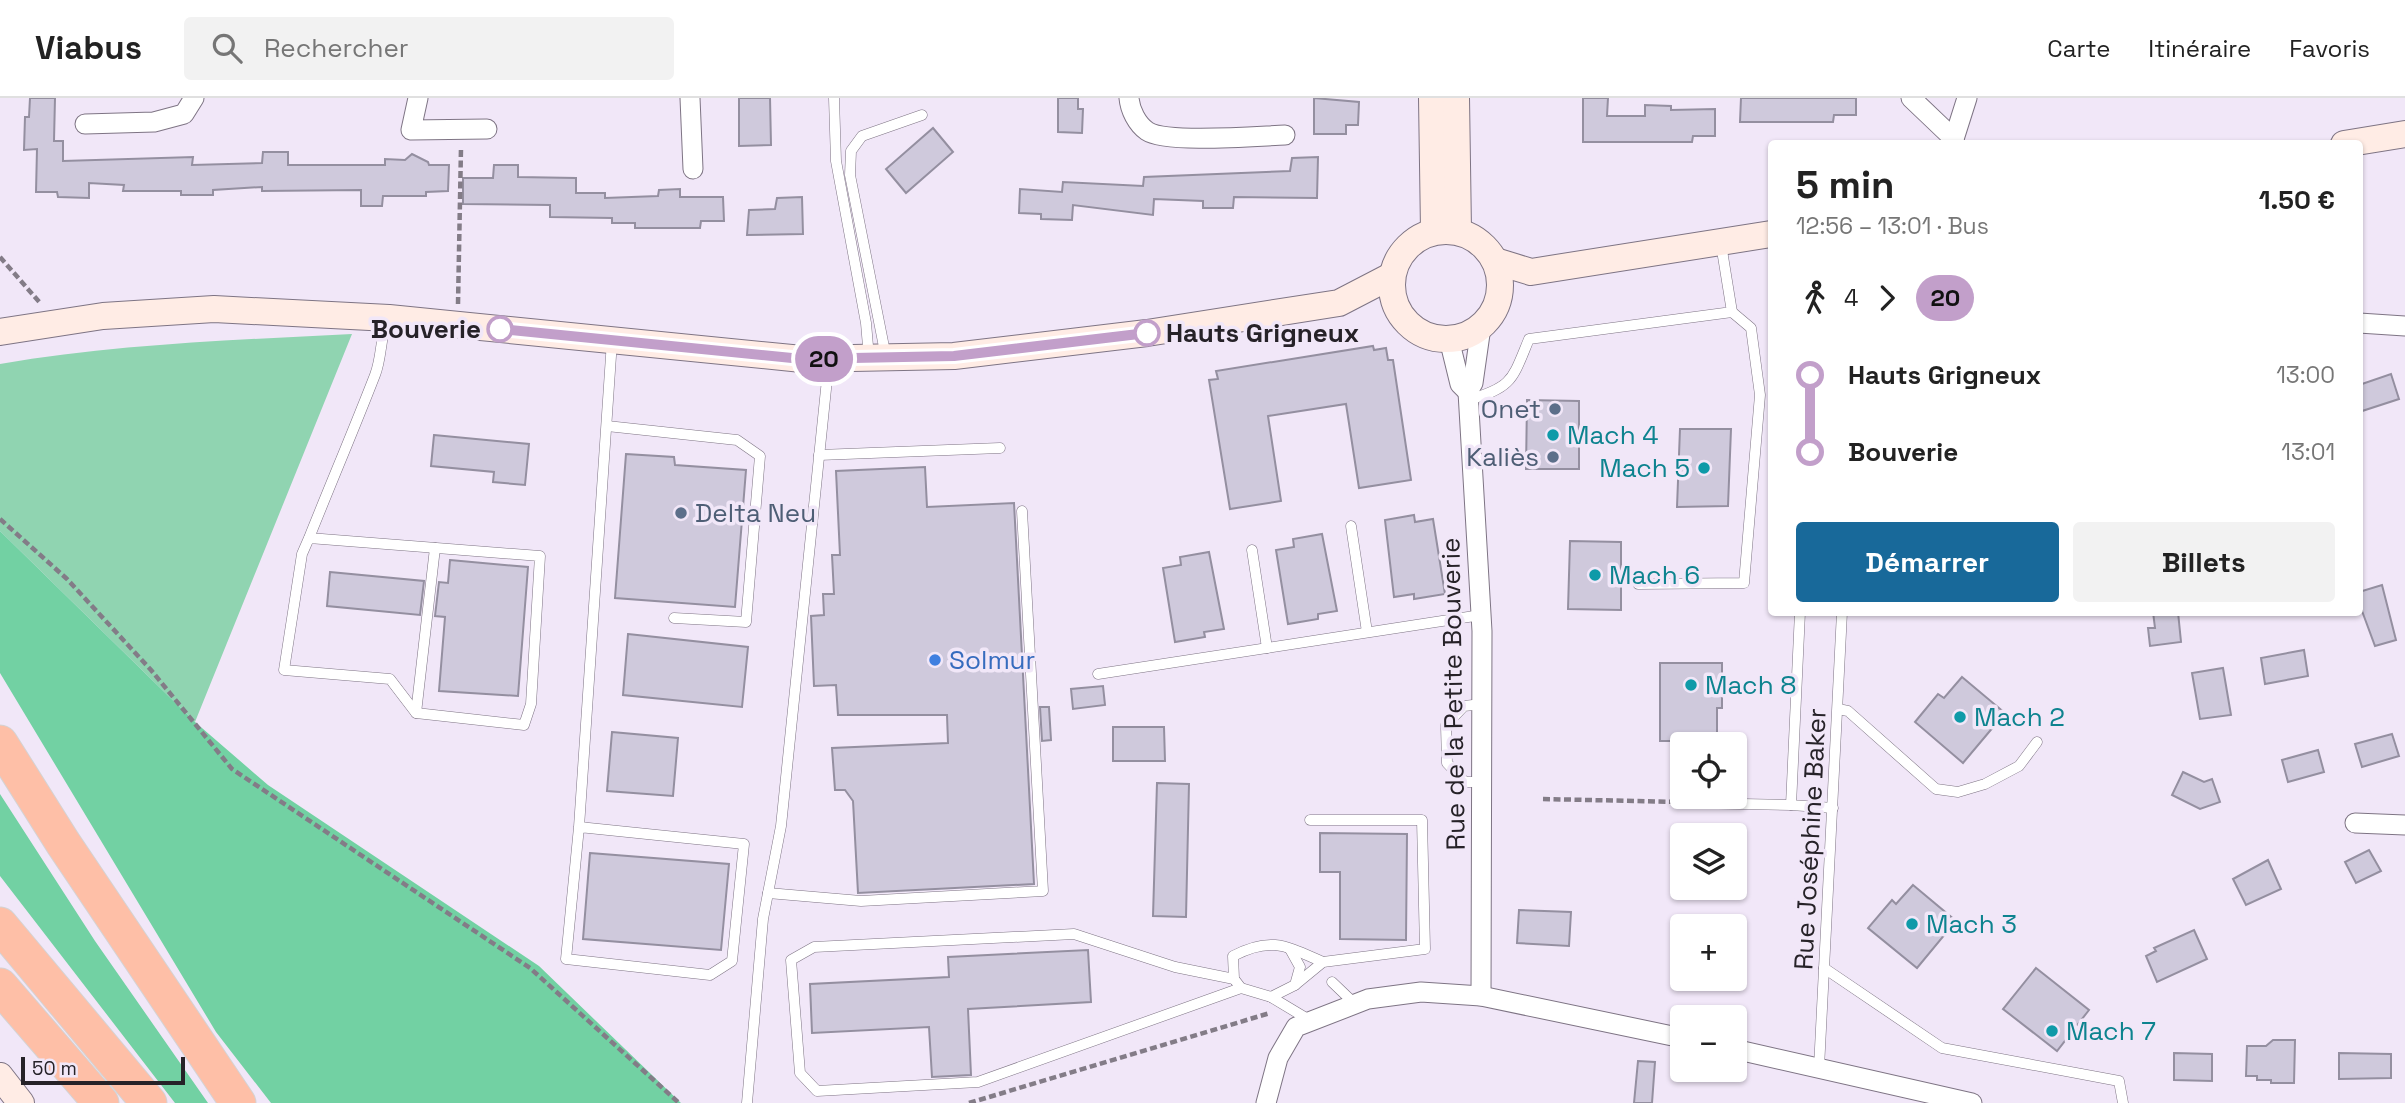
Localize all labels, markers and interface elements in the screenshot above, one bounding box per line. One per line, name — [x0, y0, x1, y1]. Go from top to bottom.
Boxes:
search box — [184, 17, 674, 80]
text: Viabus — [35, 27, 142, 69]
icon: search — [208, 29, 246, 67]
text: Rechercher — [264, 31, 409, 65]
text: Carte — [2047, 33, 2110, 64]
text: Itinéraire — [2148, 33, 2251, 64]
text: Favoris — [2289, 33, 2370, 64]
text: 5 min — [1796, 161, 1894, 209]
text: 1.50 € — [2259, 183, 2335, 217]
text: 12:56 – 13:01 · Bus — [1796, 211, 1989, 241]
icon: walk — [1796, 279, 1834, 317]
icon: forward — [1868, 279, 1906, 317]
text: 20 — [1930, 282, 1960, 313]
text: 4 — [1844, 283, 1858, 313]
place label: Bouverie — [371, 312, 481, 346]
marker: Bouverie — [487, 316, 513, 342]
place label: Hauts Grigneux — [1166, 316, 1359, 350]
marker: Hauts Grigneux — [1134, 320, 1160, 346]
line badge: 20 — [792, 336, 856, 382]
text: 20 — [809, 343, 839, 374]
text: Hauts Grigneux — [1848, 358, 2041, 392]
text: 13:00 — [2276, 360, 2335, 390]
place label: Onet — [1481, 392, 1541, 426]
marker: Onet — [1547, 401, 1563, 417]
place label: Mach 4 — [1567, 418, 1659, 452]
marker: Mach 4 — [1545, 427, 1561, 443]
text: Bouverie — [1848, 435, 1958, 469]
text: 13:01 — [2281, 437, 2335, 467]
place label: Kaliès — [1466, 440, 1539, 474]
marker: Kaliès — [1545, 449, 1561, 465]
place label: Mach 5 — [1599, 451, 1690, 485]
marker: Mach 5 — [1696, 460, 1712, 476]
place label: Delta Neu — [695, 496, 816, 530]
marker: Delta Neu — [673, 505, 689, 521]
button: Démarrer — [1796, 522, 2059, 602]
button: Billets — [2073, 522, 2335, 602]
street label: Rue de la Petite Bouverie — [1433, 537, 1473, 851]
place label: Mach 6 — [1609, 558, 1700, 592]
marker: Mach 6 — [1587, 567, 1603, 583]
place label: Solmur — [949, 643, 1035, 677]
marker: Solmur — [927, 652, 943, 668]
place label: Mach 8 — [1705, 668, 1796, 702]
marker: Mach 8 — [1683, 677, 1699, 693]
place label: Mach 2 — [1974, 700, 2065, 734]
street label: Rue Joséphine Baker — [1786, 707, 1834, 971]
marker: Mach 2 — [1952, 709, 1968, 725]
map controls — [1670, 732, 1747, 1082]
button: locate — [1670, 732, 1747, 809]
button: layers — [1670, 823, 1747, 900]
place label: Mach 3 — [1926, 907, 2017, 941]
button: + — [1670, 914, 1747, 991]
marker: Mach 3 — [1904, 916, 1920, 932]
button: − — [1670, 1005, 1747, 1082]
place label: Mach 7 — [2066, 1014, 2156, 1048]
marker: Mach 7 — [2044, 1023, 2060, 1039]
scale bar — [21, 1054, 186, 1086]
text: 50 m — [32, 1056, 77, 1081]

